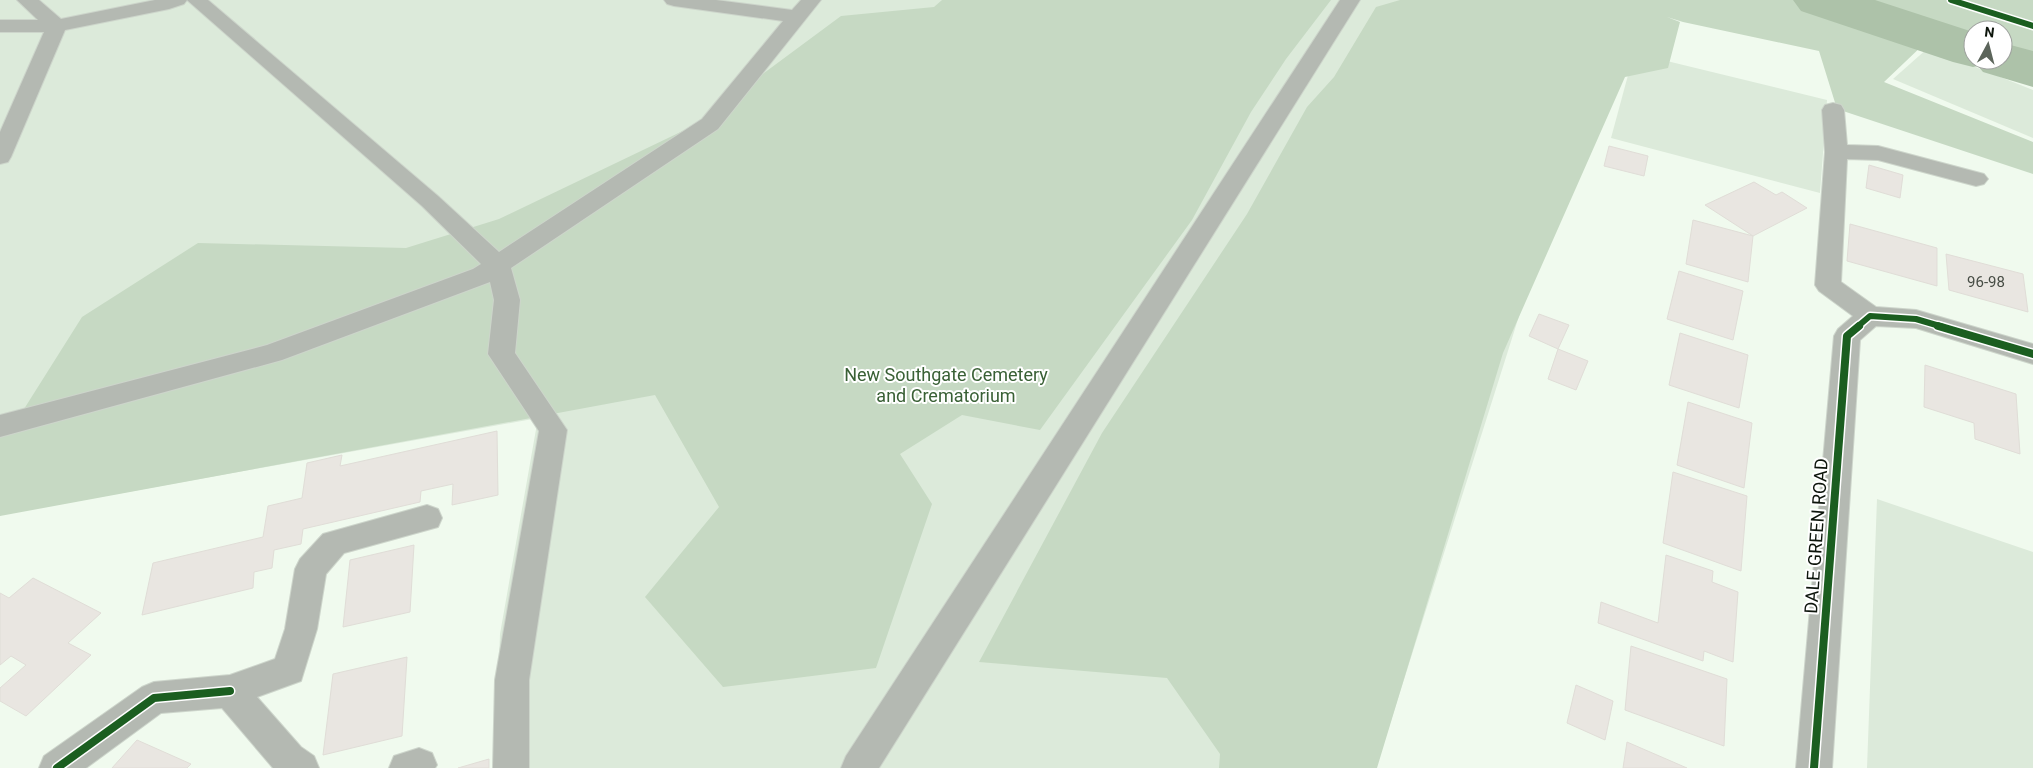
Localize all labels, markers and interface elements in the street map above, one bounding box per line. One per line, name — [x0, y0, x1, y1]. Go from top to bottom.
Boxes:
north arrow — [1963, 20, 2013, 70]
text: N — [1984, 24, 1995, 41]
house number: 96-98 — [1967, 273, 2005, 291]
park label: New Southgate Cemetery and Crematorium — [844, 364, 1048, 406]
street label: DALE GREEN ROAD — [1800, 458, 1832, 614]

